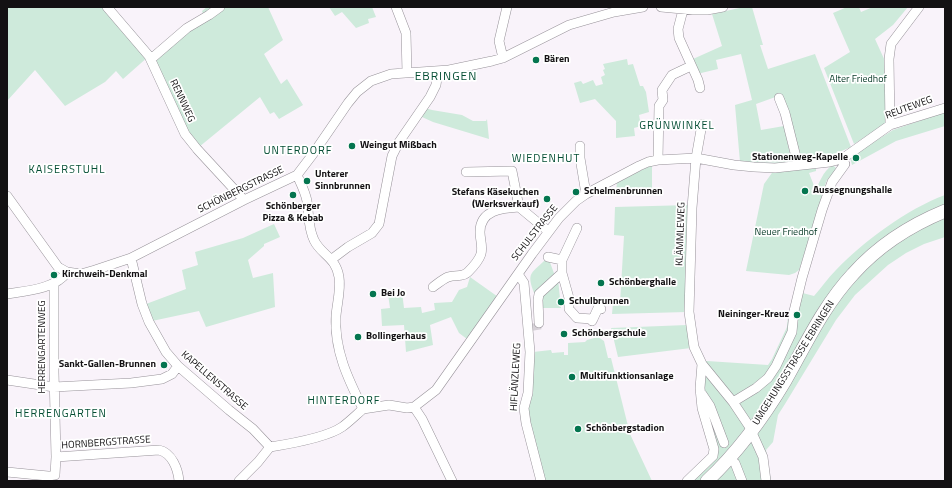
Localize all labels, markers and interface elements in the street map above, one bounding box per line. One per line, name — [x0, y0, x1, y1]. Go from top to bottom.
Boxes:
place label: Bären — [544, 54, 570, 66]
marker: Bären — [531, 55, 541, 65]
district label: EBRINGEN — [415, 70, 477, 84]
park label: Alter Friedhof — [829, 74, 887, 86]
street label: RENNWEG — [167, 78, 197, 124]
street label: REUTEWEG — [884, 94, 934, 122]
district label: GRÜNWINKEL — [639, 119, 715, 133]
place label: Weingut Mißbach — [360, 140, 437, 152]
marker: Weingut Mißbach — [347, 141, 357, 151]
district label: UNTERDORF — [263, 144, 333, 158]
district label: WIEDENHUT — [512, 152, 580, 166]
place label: Stationenweg-Kapelle — [752, 152, 848, 164]
marker: Stationenweg-Kapelle — [851, 153, 861, 163]
district label: KAISERSTUHL — [29, 163, 105, 177]
street label: SCHÖNBERGSTRASSE — [196, 164, 286, 216]
place label: Unterer Sinnbrunnen — [315, 169, 370, 192]
marker: Unterer Sinnbrunnen — [302, 176, 312, 186]
place label: Aussegnungshalle — [813, 185, 892, 197]
place label: Schelmenbrunnen — [584, 186, 663, 198]
marker: Aussegnungshalle — [800, 186, 810, 196]
place label: Stefans Käsekuchen (Werksverkauf) — [452, 187, 539, 210]
marker: Schelmenbrunnen — [571, 187, 581, 197]
marker: Schönberger Pizza & Kebab — [288, 190, 298, 200]
marker: Stefans Käsekuchen (Werksverkauf) — [542, 194, 552, 204]
place label: Schönberger Pizza & Kebab — [263, 201, 323, 224]
street label: KLÄMMLEWEG — [674, 202, 688, 266]
street label: SCHULSTRASSE — [509, 203, 561, 263]
park label: Neuer Friedhof — [755, 227, 817, 239]
place label: Kirchweih-Denkmal — [62, 269, 148, 281]
marker: Kirchweih-Denkmal — [49, 270, 59, 280]
place label: Schönberghalle — [609, 277, 676, 289]
marker: Schönberghalle — [596, 278, 606, 288]
place label: Bei Jo — [381, 288, 405, 300]
marker: Bei Jo — [368, 289, 378, 299]
place label: Schulbrunnen — [569, 296, 629, 308]
marker: Schulbrunnen — [556, 297, 566, 307]
street label: UMGEHUNGSSTRASSE EBRINGEN — [751, 298, 837, 428]
street label: HERRENGARTENWEG — [37, 300, 49, 394]
place label: Neininger-Kreuz — [718, 309, 789, 321]
marker: Neininger-Kreuz — [792, 310, 802, 320]
place label: Schönbergschule — [572, 328, 646, 340]
marker: Schönbergschule — [559, 329, 569, 339]
place label: Bollingerhaus — [366, 331, 426, 343]
marker: Bollingerhaus — [353, 332, 363, 342]
street label: HIFLÄNZLEWEG — [508, 343, 524, 411]
street label: KAPELLENSTRASSE — [178, 349, 250, 413]
place label: Sankt-Gallen-Brunnen — [59, 359, 156, 371]
marker: Sankt-Gallen-Brunnen — [159, 360, 169, 370]
place label: Multifunktionsanlage — [580, 371, 673, 383]
marker: Multifunktionsanlage — [567, 372, 577, 382]
district label: HINTERDORF — [307, 394, 381, 408]
district label: HERRENGARTEN — [15, 407, 107, 421]
place label: Schönbergstadion — [586, 423, 664, 435]
marker: Schönbergstadion — [573, 424, 583, 434]
street label: HORNBERGSTRASSE — [61, 434, 151, 452]

